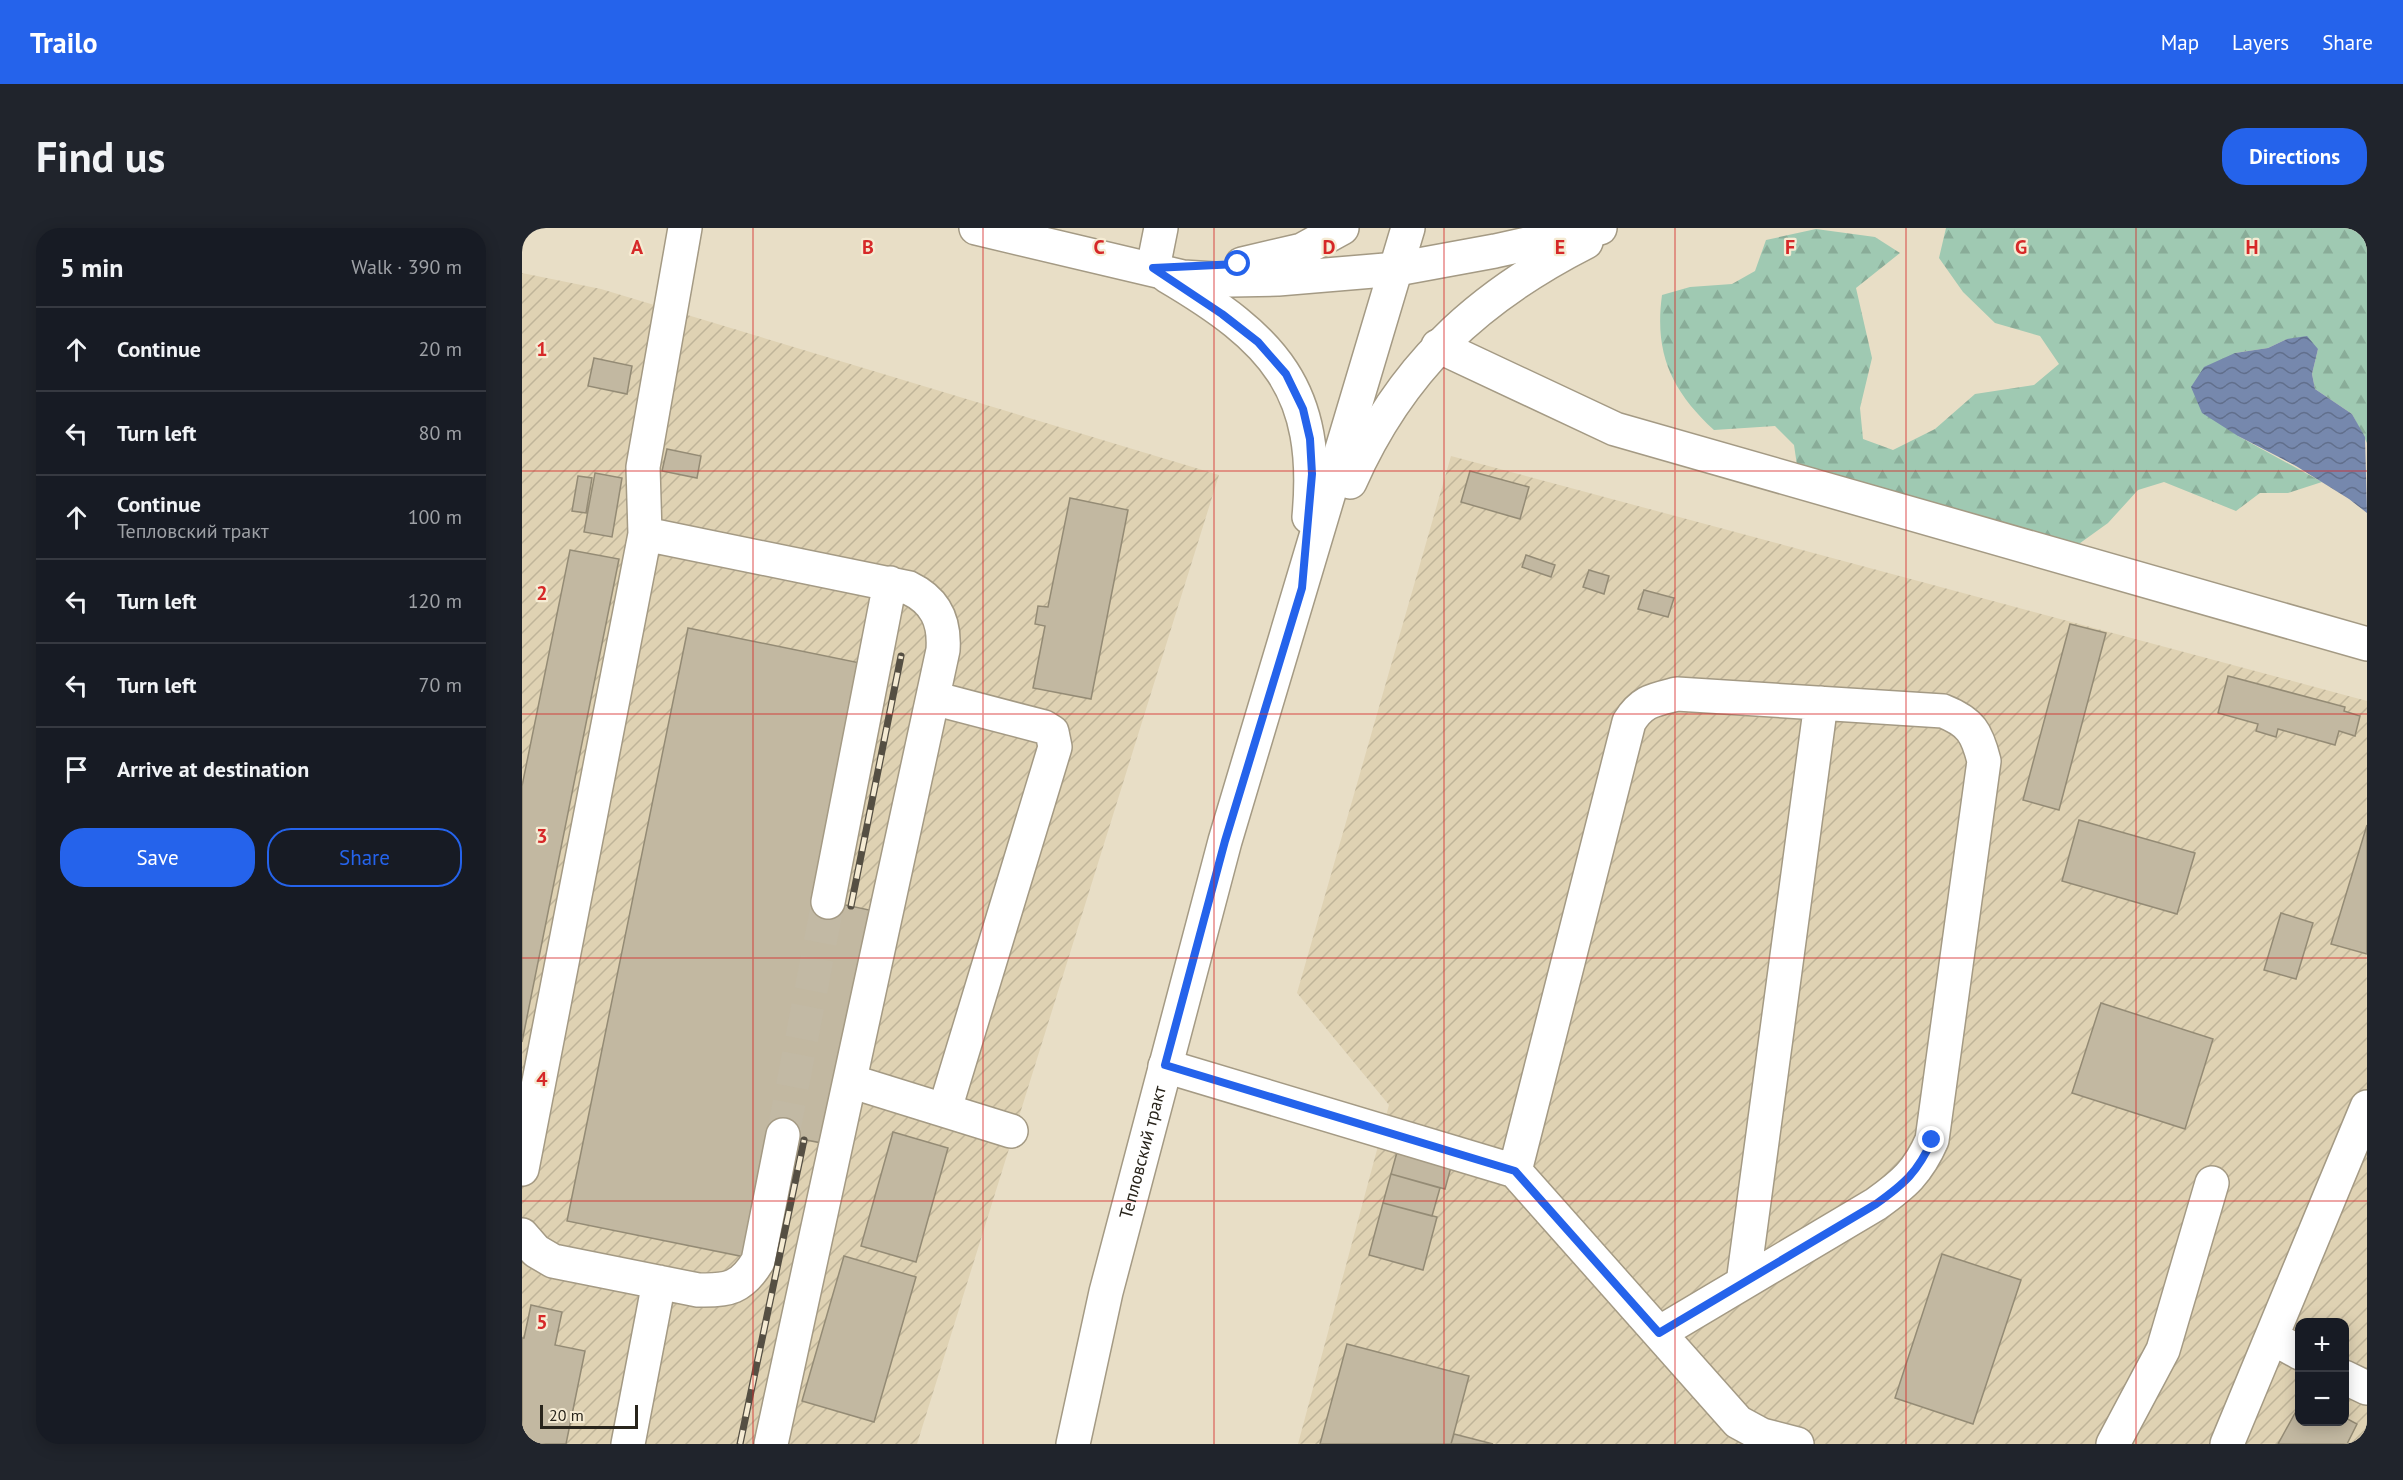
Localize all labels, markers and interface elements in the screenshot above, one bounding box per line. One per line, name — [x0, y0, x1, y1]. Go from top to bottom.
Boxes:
text: Trailo — [30, 24, 97, 61]
text: Map — [2161, 29, 2199, 56]
text: Layers — [2232, 29, 2289, 56]
text: Share — [2322, 29, 2373, 56]
button: Directions — [2222, 128, 2367, 185]
text: Find us — [36, 129, 165, 184]
text: A — [631, 234, 644, 260]
text: B — [862, 234, 874, 260]
text: C — [1093, 234, 1105, 260]
text: D — [1323, 234, 1336, 260]
text: E — [1555, 234, 1565, 260]
text: F — [1785, 234, 1795, 260]
text: G — [2015, 234, 2027, 260]
text: H — [2245, 234, 2259, 260]
route start — [1224, 250, 1250, 276]
text: 5 min — [60, 251, 123, 284]
text: Walk · 390 m — [351, 254, 462, 280]
icon: ahead — [60, 333, 93, 366]
text: Continue — [117, 335, 201, 363]
text: 20 m — [419, 336, 462, 362]
text: 1 — [536, 336, 548, 362]
icon: left — [60, 417, 93, 450]
text: Turn left — [117, 419, 197, 447]
text: 80 m — [419, 420, 462, 446]
text: Continue — [117, 490, 201, 518]
icon: ahead — [60, 501, 93, 534]
text: 100 m — [408, 504, 462, 530]
text: Тепловский тракт — [117, 518, 269, 544]
text: 2 — [536, 580, 548, 606]
icon: left — [60, 585, 93, 618]
text: Turn left — [117, 587, 197, 615]
text: 120 m — [408, 588, 462, 614]
icon: left — [60, 669, 93, 702]
text: Turn left — [117, 671, 197, 699]
text: 70 m — [419, 672, 462, 698]
icon: arrive — [60, 753, 93, 786]
text: Arrive at destination — [117, 755, 309, 783]
text: 3 — [536, 823, 548, 849]
button: Save — [60, 828, 255, 887]
button: Share — [267, 828, 462, 887]
text: 4 — [536, 1066, 548, 1092]
street label: Тепловский тракт — [1114, 1082, 1171, 1221]
route end — [1918, 1126, 1944, 1152]
text: 5 — [536, 1309, 548, 1335]
map controls — [2295, 1318, 2349, 1426]
button: + — [2295, 1318, 2349, 1372]
button: − — [2295, 1372, 2349, 1426]
scale bar — [540, 1402, 638, 1430]
text: 20 m — [549, 1405, 584, 1425]

